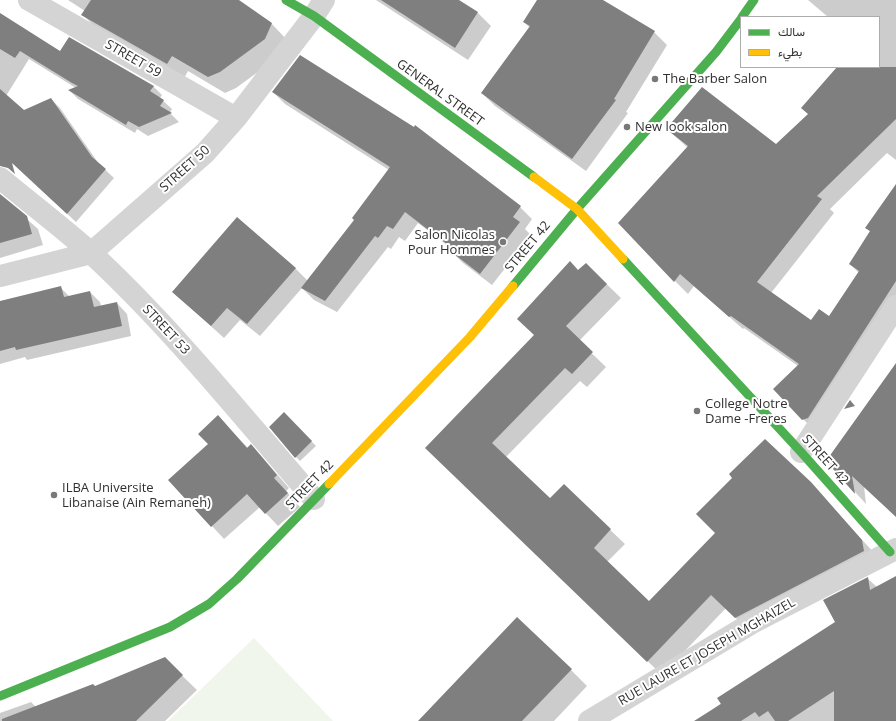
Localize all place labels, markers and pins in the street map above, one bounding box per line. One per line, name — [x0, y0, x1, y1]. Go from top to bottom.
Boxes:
place label: The Barber Salon — [663, 71, 767, 87]
marker: The Barber Salon — [650, 74, 660, 84]
place label: New look salon — [635, 119, 727, 135]
marker: New look salon — [622, 122, 632, 132]
place label: Salon Nicolas Pour Hommes — [408, 227, 495, 258]
marker: Salon Nicolas Pour Hommes — [498, 237, 508, 247]
place label: College Notre Dame -Freres — [705, 396, 787, 427]
marker: College Notre Dame -Freres — [692, 406, 702, 416]
place label: ILBA Universite Libanaise (Ain Remaneh) — [62, 480, 211, 511]
marker: ILBA Universite Libanaise (Ain Remaneh) — [49, 490, 59, 500]

